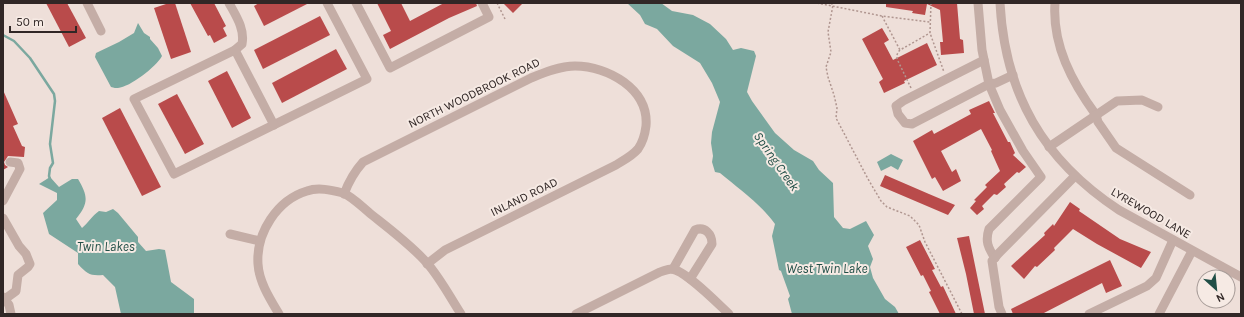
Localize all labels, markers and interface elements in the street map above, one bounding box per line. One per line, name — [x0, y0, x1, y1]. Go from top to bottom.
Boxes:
scale bar — [10, 8, 76, 34]
text: 50 m — [16, 15, 44, 29]
street label: NORTH WOODBROOK ROAD — [406, 55, 542, 131]
water label: Spring Creek — [751, 129, 803, 194]
street label: INLAND ROAD — [488, 175, 560, 219]
street label: LYREWOOD LANE — [1109, 184, 1193, 242]
water label: Twin Lakes — [77, 239, 135, 254]
water label: West Twin Lake — [786, 261, 868, 276]
north arrow — [1196, 269, 1236, 309]
text: N — [1214, 290, 1227, 305]

